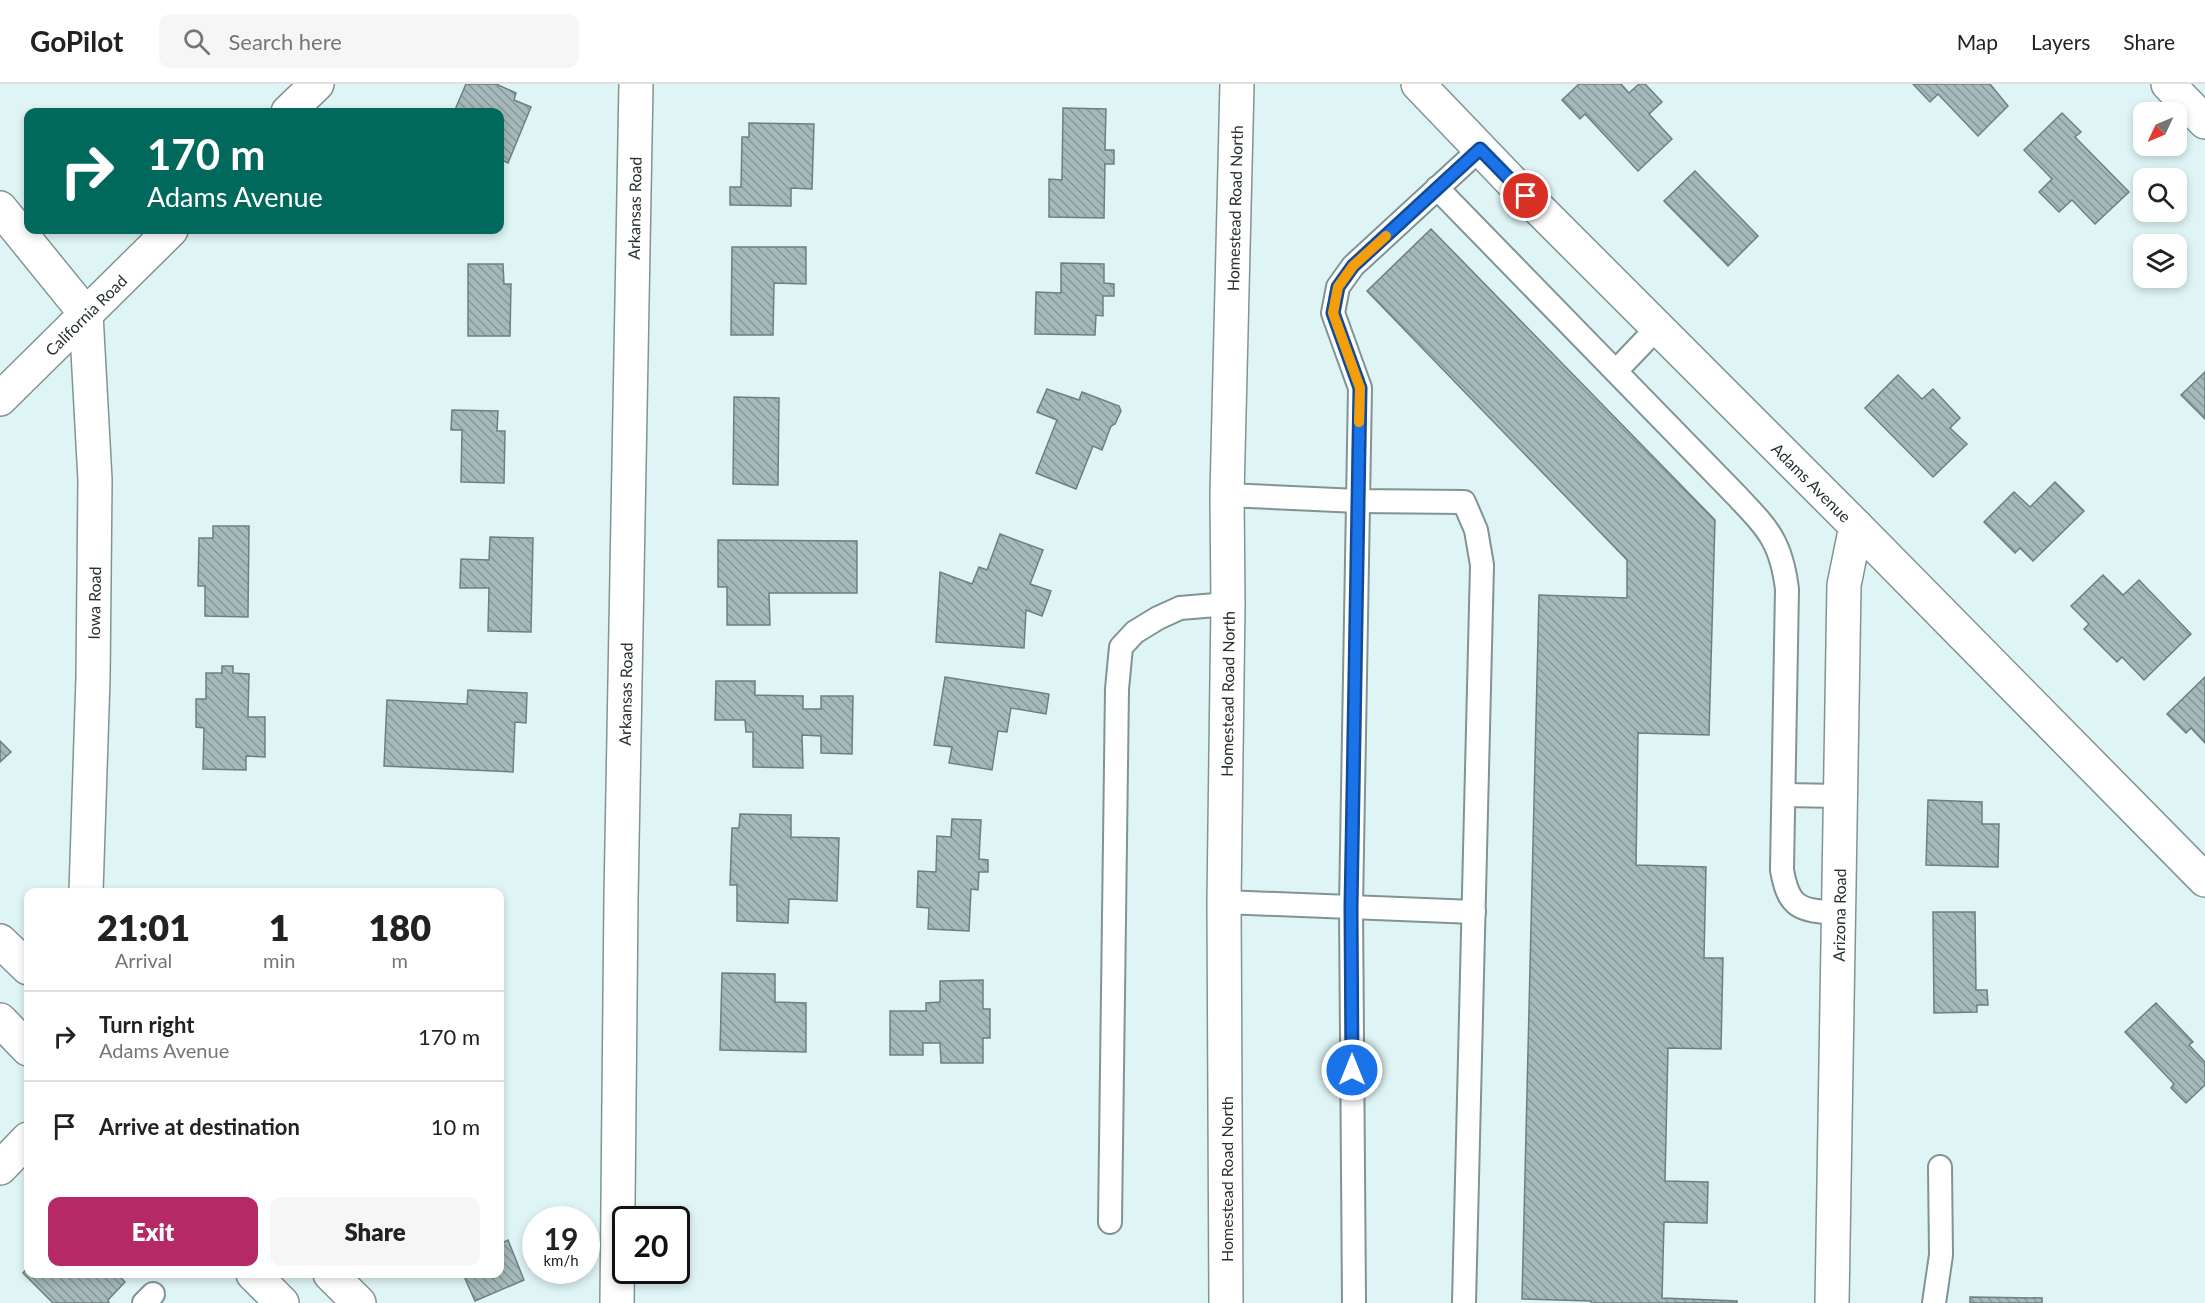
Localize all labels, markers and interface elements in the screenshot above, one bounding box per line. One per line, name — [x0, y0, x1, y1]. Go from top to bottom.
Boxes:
search box — [159, 14, 579, 68]
text: GoPilot — [30, 24, 123, 58]
icon: search — [180, 25, 213, 58]
text: Search here — [228, 28, 342, 55]
text: Map — [1957, 29, 1998, 54]
text: Layers — [2031, 29, 2090, 54]
text: Share — [2123, 29, 2175, 54]
north arrow — [2133, 102, 2187, 156]
map controls — [2133, 102, 2187, 288]
street label: Homestead Road North — [1222, 125, 1245, 291]
text: 170 m — [147, 129, 265, 179]
icon: right — [48, 132, 126, 210]
street label: Arkansas Road — [623, 156, 644, 260]
button: search — [2133, 168, 2187, 222]
pin — [1500, 170, 1551, 221]
icon: arrive — [1509, 179, 1542, 212]
text: Adams Avenue — [147, 180, 323, 213]
button: layers — [2133, 234, 2187, 288]
street label: California Road — [41, 270, 130, 359]
street label: Adams Avenue — [1768, 438, 1856, 526]
street label: Iowa Road — [84, 566, 104, 640]
street label: Homestead Road North — [1216, 611, 1237, 777]
street label: Arkansas Road — [614, 642, 635, 746]
street label: Arizona Road — [1828, 868, 1849, 962]
text: 21:01 — [97, 905, 190, 949]
text: 1 — [269, 905, 290, 949]
text: 180 — [368, 905, 431, 949]
text: Arrival — [115, 948, 172, 972]
text: min — [263, 948, 295, 972]
text: m — [391, 948, 408, 972]
text: Turn right — [99, 1011, 194, 1038]
icon: right — [48, 1020, 81, 1053]
text: 170 m — [418, 1023, 480, 1050]
text: Adams Avenue — [99, 1038, 229, 1062]
position arrow — [1320, 1038, 1384, 1102]
street label: Homestead Road North — [1217, 1096, 1236, 1262]
icon: arrive — [48, 1110, 81, 1143]
text: Arrive at destination — [99, 1113, 300, 1140]
text: 10 m — [431, 1113, 480, 1140]
button: Exit — [48, 1197, 258, 1266]
button: Share — [270, 1197, 480, 1266]
speed limit sign: 20 — [612, 1206, 690, 1284]
text: 19 — [544, 1220, 578, 1256]
text: km/h — [543, 1251, 579, 1269]

